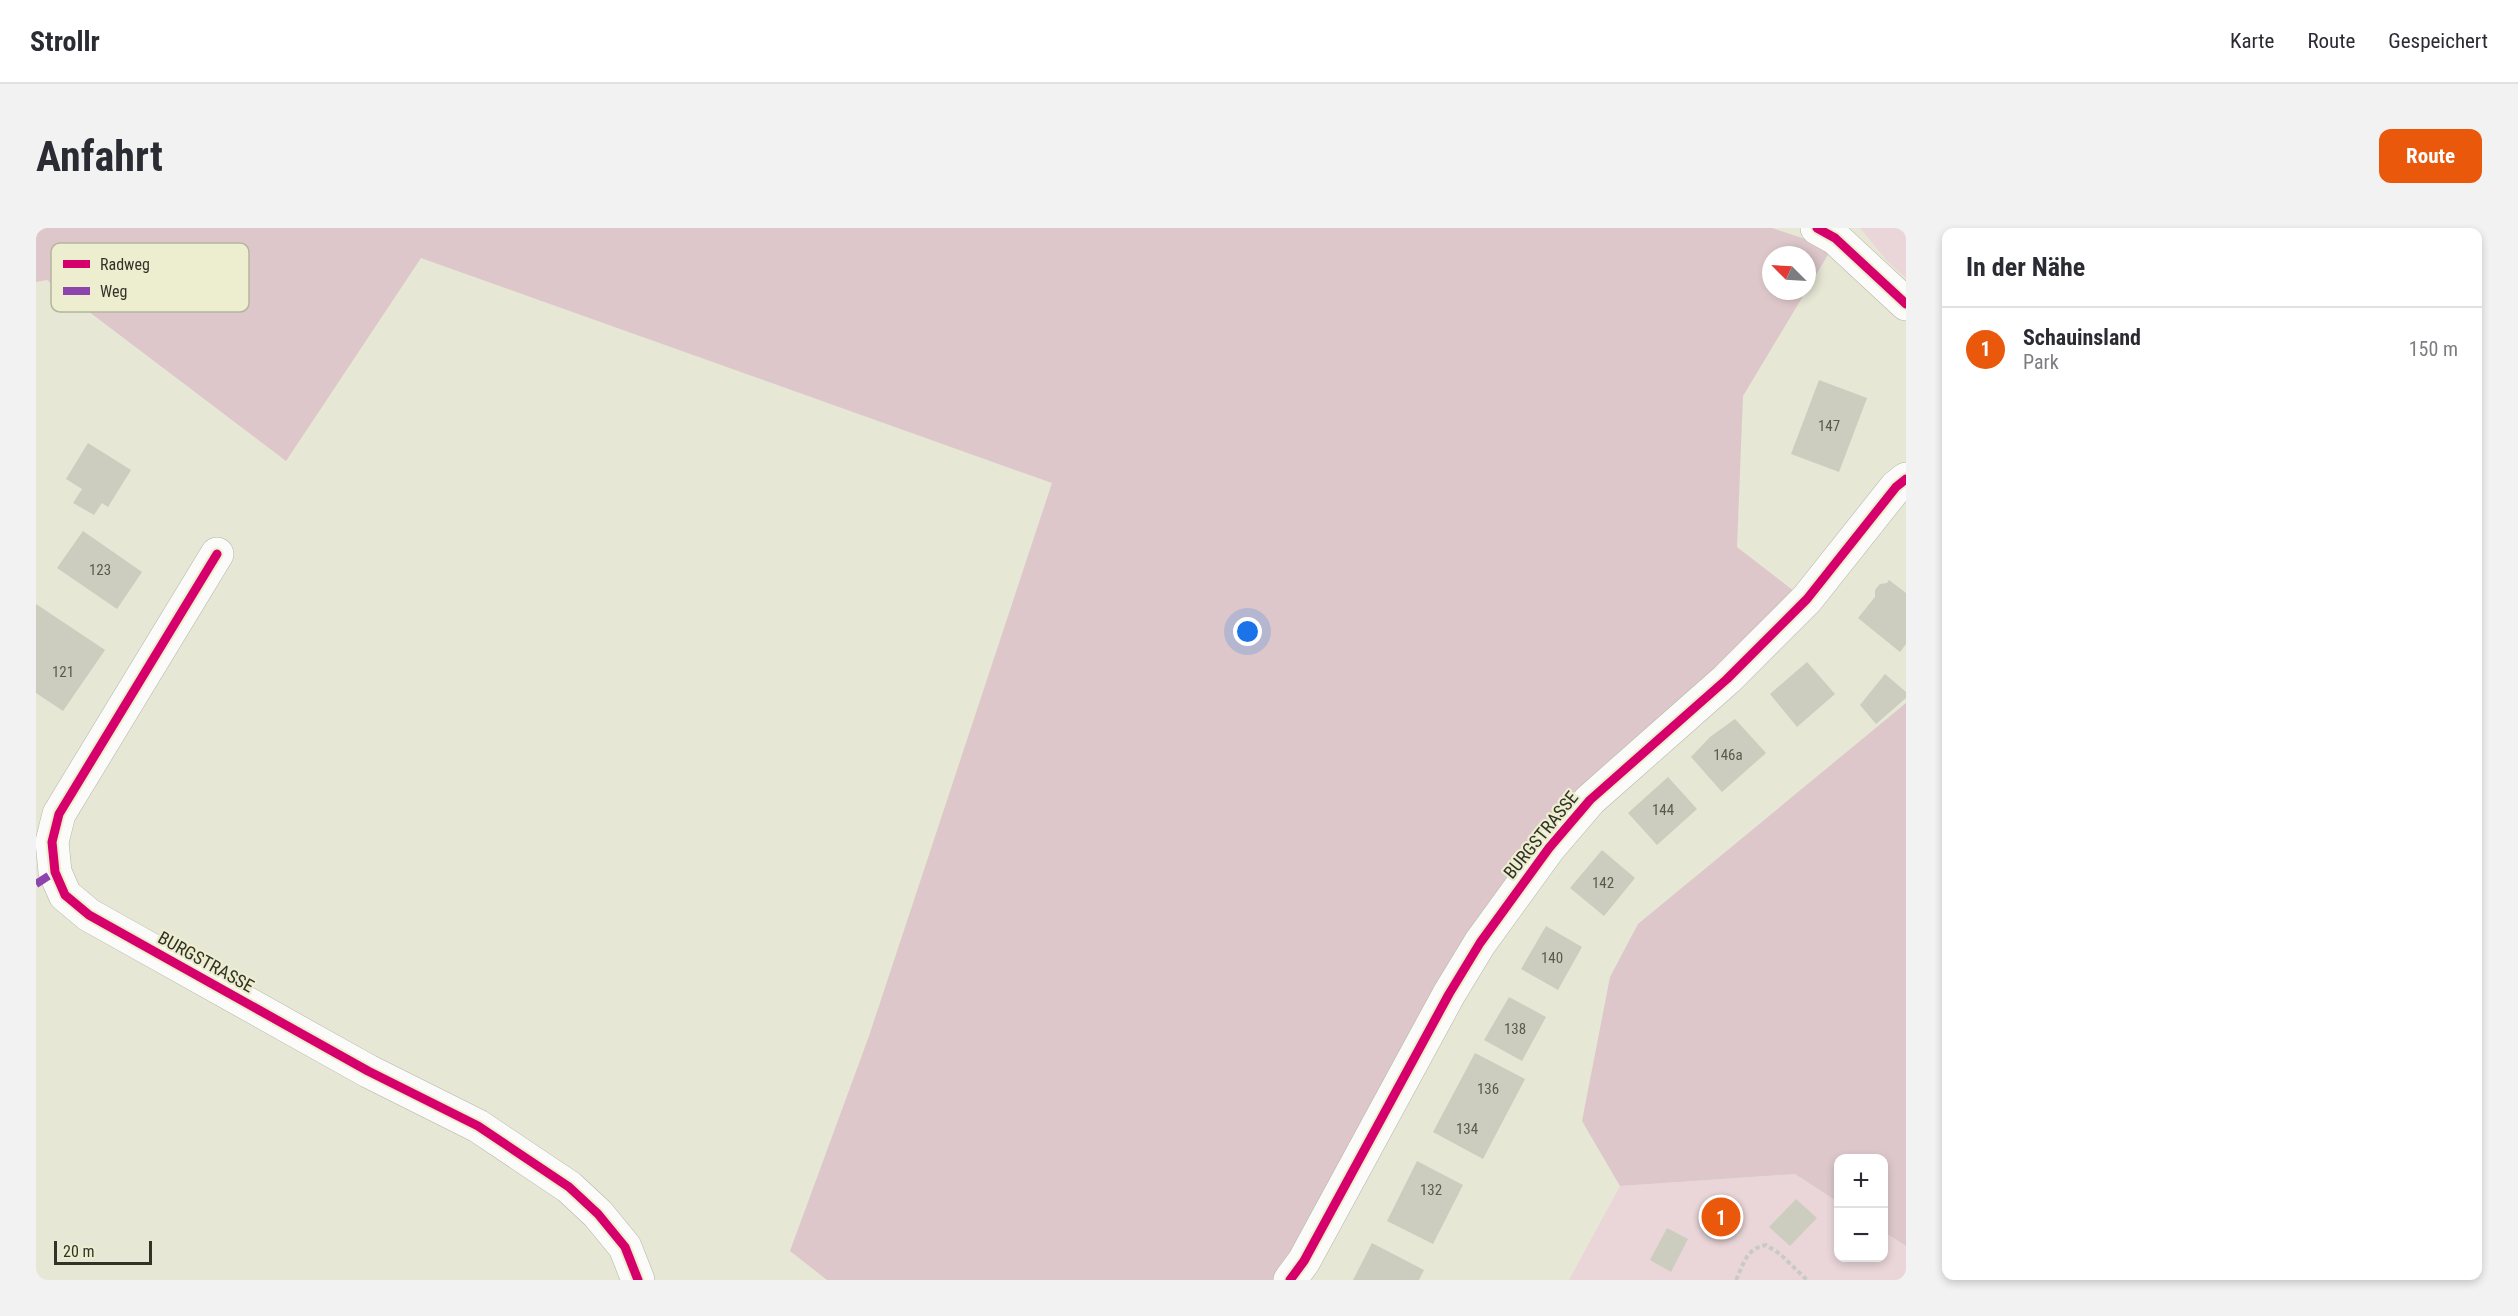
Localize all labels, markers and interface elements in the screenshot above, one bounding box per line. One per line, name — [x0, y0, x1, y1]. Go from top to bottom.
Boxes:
text: Strollr — [30, 25, 100, 58]
text: Karte — [2230, 29, 2274, 53]
text: Route — [2307, 29, 2355, 53]
text: Gespeichert — [2388, 29, 2488, 53]
button: Route — [2379, 129, 2482, 183]
text: Anfahrt — [36, 132, 163, 181]
legend — [51, 243, 249, 312]
north arrow — [1762, 246, 1816, 300]
text: In der Nähe — [1966, 252, 2085, 282]
text: Radweg — [100, 255, 150, 274]
text: Weg — [100, 282, 127, 301]
text: Schauinsland — [2023, 325, 2141, 350]
text: 1 — [1980, 337, 1991, 361]
text: 150 m — [2409, 337, 2458, 361]
text: Park — [2023, 350, 2059, 374]
house number: 147 — [1818, 417, 1840, 435]
house number: 123 — [89, 561, 111, 579]
your location — [1233, 617, 1262, 646]
house number: 121 — [52, 663, 74, 681]
house number: 146a — [1713, 746, 1743, 764]
street label: BURGSTRASSE — [1499, 787, 1582, 883]
house number: 144 — [1652, 801, 1674, 819]
house number: 142 — [1592, 874, 1614, 892]
street label: BURGSTRASSE — [155, 927, 258, 997]
house number: 140 — [1541, 949, 1563, 967]
house number: 138 — [1504, 1020, 1526, 1038]
house number: 136 — [1477, 1080, 1499, 1098]
house number: 134 — [1456, 1120, 1478, 1138]
map controls — [1834, 1154, 1888, 1262]
button: + — [1834, 1154, 1888, 1208]
house number: 132 — [1420, 1181, 1442, 1199]
pin: 1 — [1702, 1194, 1740, 1240]
button: − — [1834, 1208, 1888, 1262]
scale bar — [54, 1238, 152, 1266]
text: 20 m — [63, 1242, 95, 1261]

